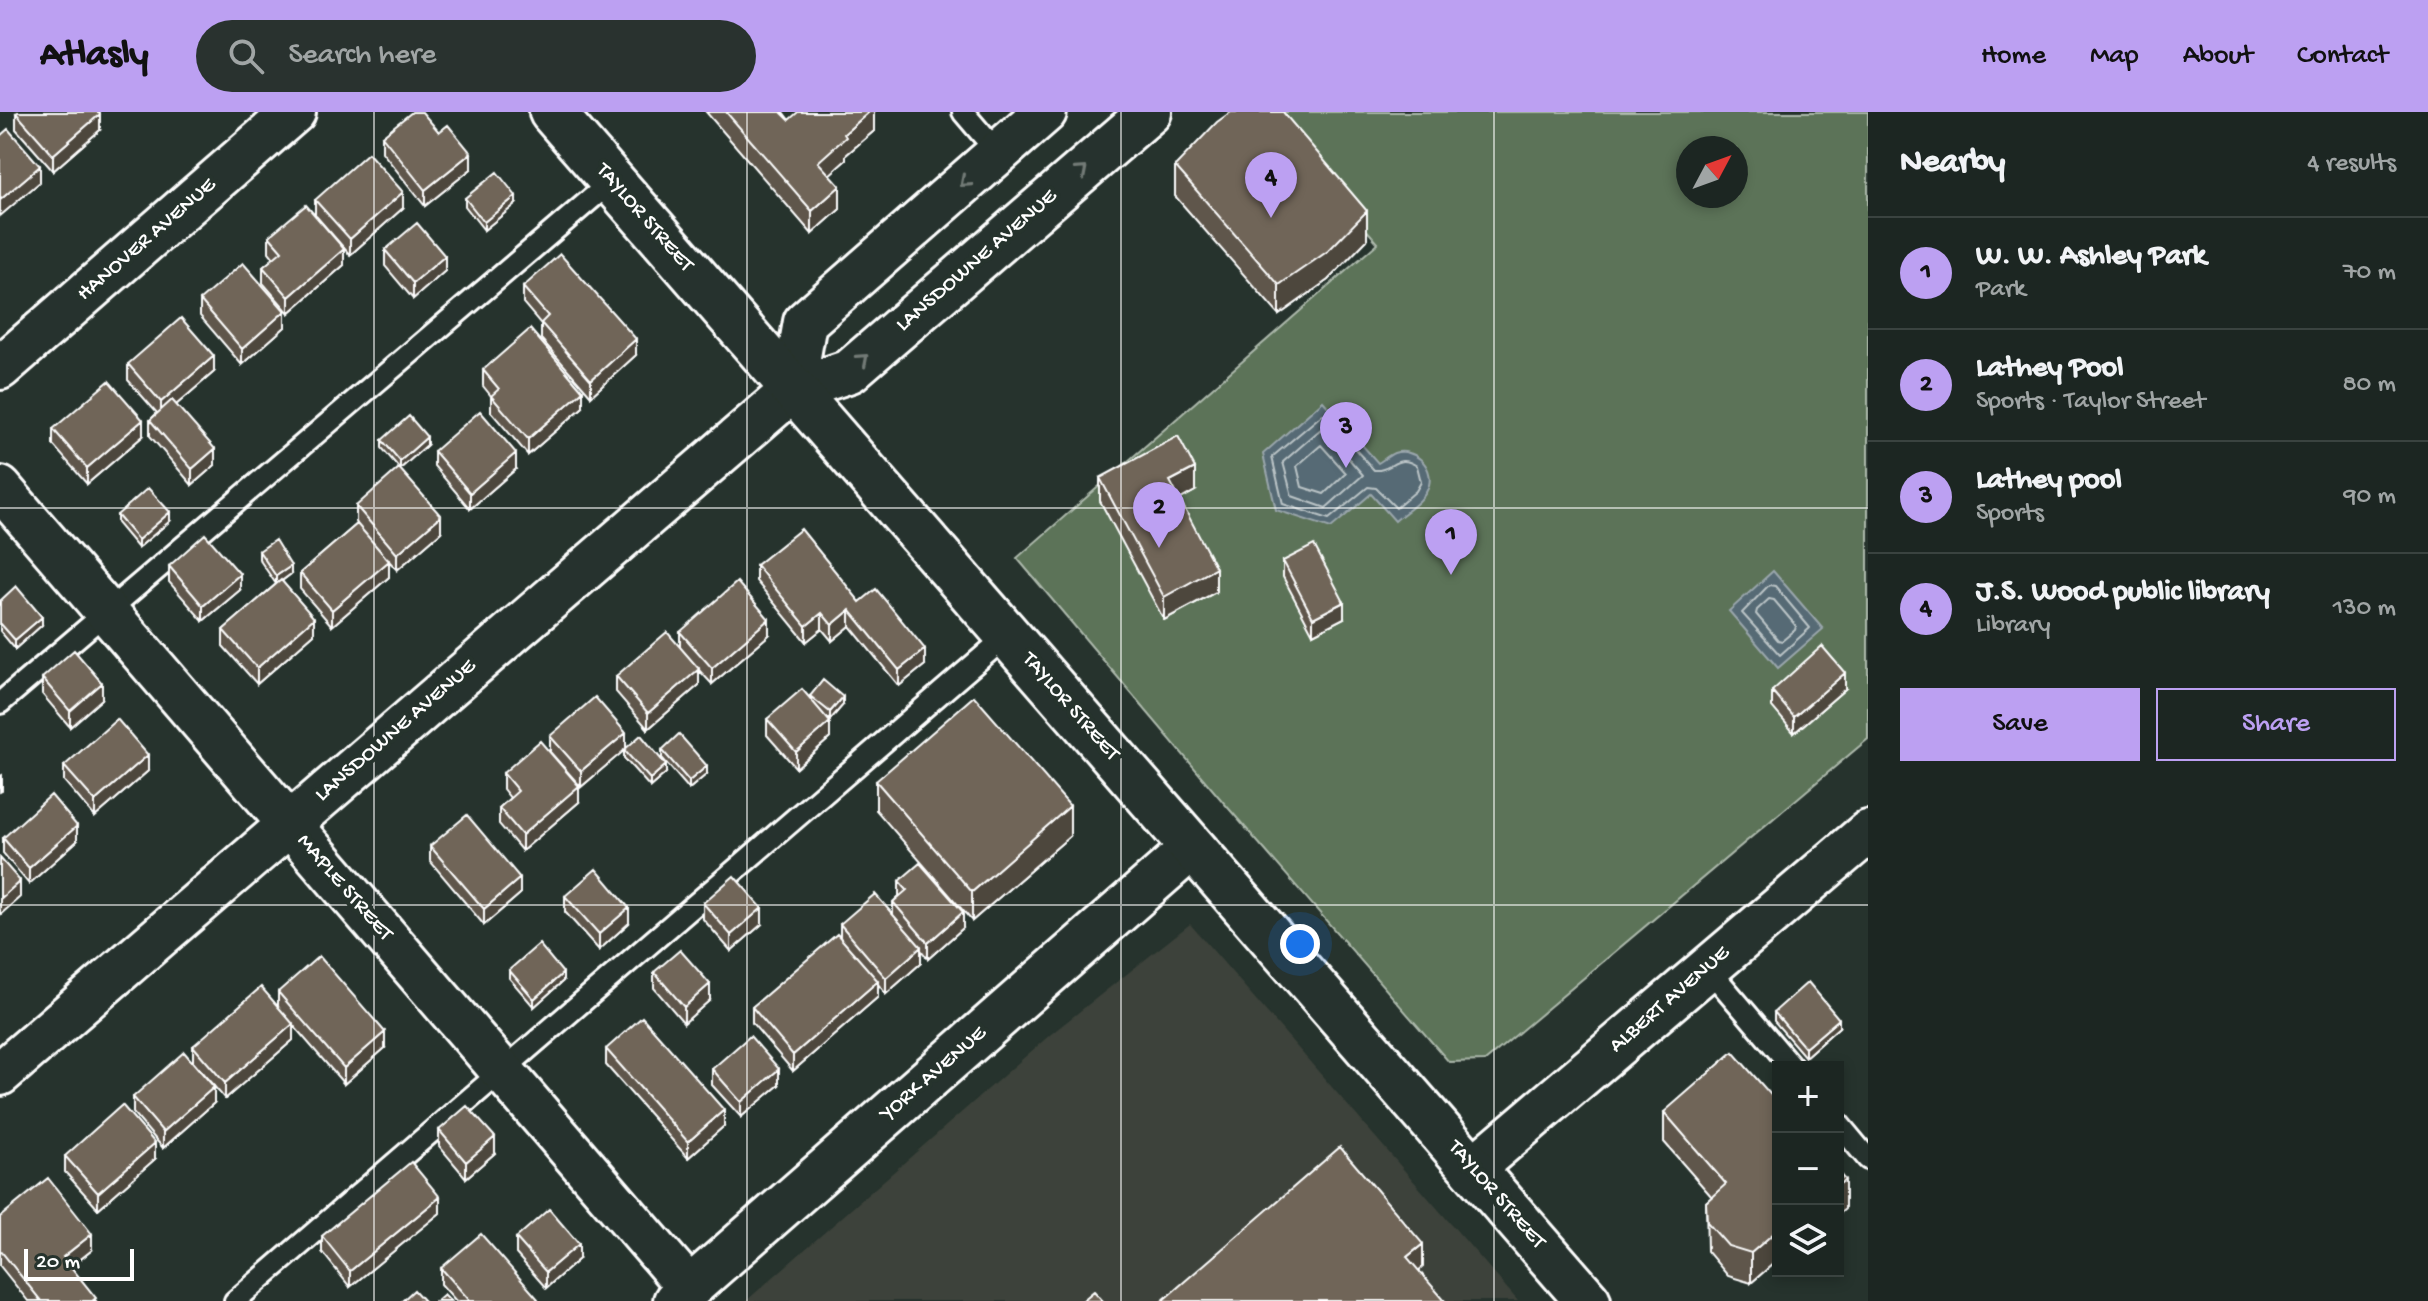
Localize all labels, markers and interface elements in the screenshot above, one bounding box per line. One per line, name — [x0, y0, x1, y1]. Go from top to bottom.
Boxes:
search box — [196, 20, 756, 92]
text: Atlasly — [40, 34, 148, 78]
icon: search — [224, 34, 268, 78]
text: Search here — [288, 39, 436, 74]
text: Home — [1981, 40, 2046, 73]
text: Map — [2090, 40, 2139, 73]
text: About — [2183, 40, 2253, 73]
text: Contact — [2297, 40, 2388, 73]
north arrow — [1676, 136, 1748, 208]
text: Nearby — [1900, 144, 2005, 184]
text: 4 results — [2307, 149, 2396, 180]
pin: 4 — [1245, 152, 1297, 218]
street label: TAYLOR STREET — [588, 157, 699, 279]
one-way arrow — [1072, 166, 1087, 181]
street label: HANOVER AVENUE — [72, 172, 223, 307]
one-way arrow — [959, 172, 974, 187]
street label: LANSDOWNE AVENUE — [891, 183, 1064, 338]
text: W. W. Ashley Park — [1976, 240, 2206, 275]
text: 1 — [1921, 258, 1931, 289]
text: 70 m — [2343, 258, 2396, 289]
text: Park — [1976, 275, 2026, 306]
text: Lathey Pool — [1976, 352, 2124, 387]
one-way arrow — [854, 354, 869, 369]
text: 2 — [1920, 370, 1932, 401]
text: 80 m — [2342, 370, 2396, 401]
text: Sports · Taylor Street — [1976, 387, 2205, 418]
pin: 3 — [1320, 402, 1372, 468]
text: Lathey pool — [1976, 464, 2122, 499]
pin: 2 — [1133, 482, 1185, 548]
text: 3 — [1919, 482, 1933, 513]
text: 90 m — [2344, 482, 2396, 513]
text: Sports — [1976, 499, 2044, 530]
pin: 1 — [1425, 509, 1477, 575]
text: J.S. Wood public library — [1976, 576, 2270, 611]
text: 4 — [1920, 594, 1932, 625]
text: 130 m — [2333, 594, 2396, 625]
text: Library — [1976, 611, 2051, 642]
street label: TAYLOR STREET — [1014, 646, 1125, 768]
street label: LANSDOWNE AVENUE — [310, 653, 483, 808]
button: Save — [1900, 688, 2140, 761]
button: Share — [2156, 688, 2396, 761]
street label: MAPLE STREET — [290, 829, 399, 948]
your location — [1280, 924, 1320, 964]
street label: ALBERT AVENUE — [1605, 940, 1736, 1059]
street label: YORK AVENUE — [874, 1020, 993, 1128]
map controls — [1772, 1061, 1844, 1277]
button: + — [1772, 1061, 1844, 1133]
button: − — [1772, 1133, 1844, 1205]
street label: TAYLOR STREET — [1440, 1134, 1551, 1256]
button: layers — [1772, 1205, 1844, 1277]
scale bar — [24, 1245, 134, 1281]
text: 20 m — [36, 1250, 80, 1276]

